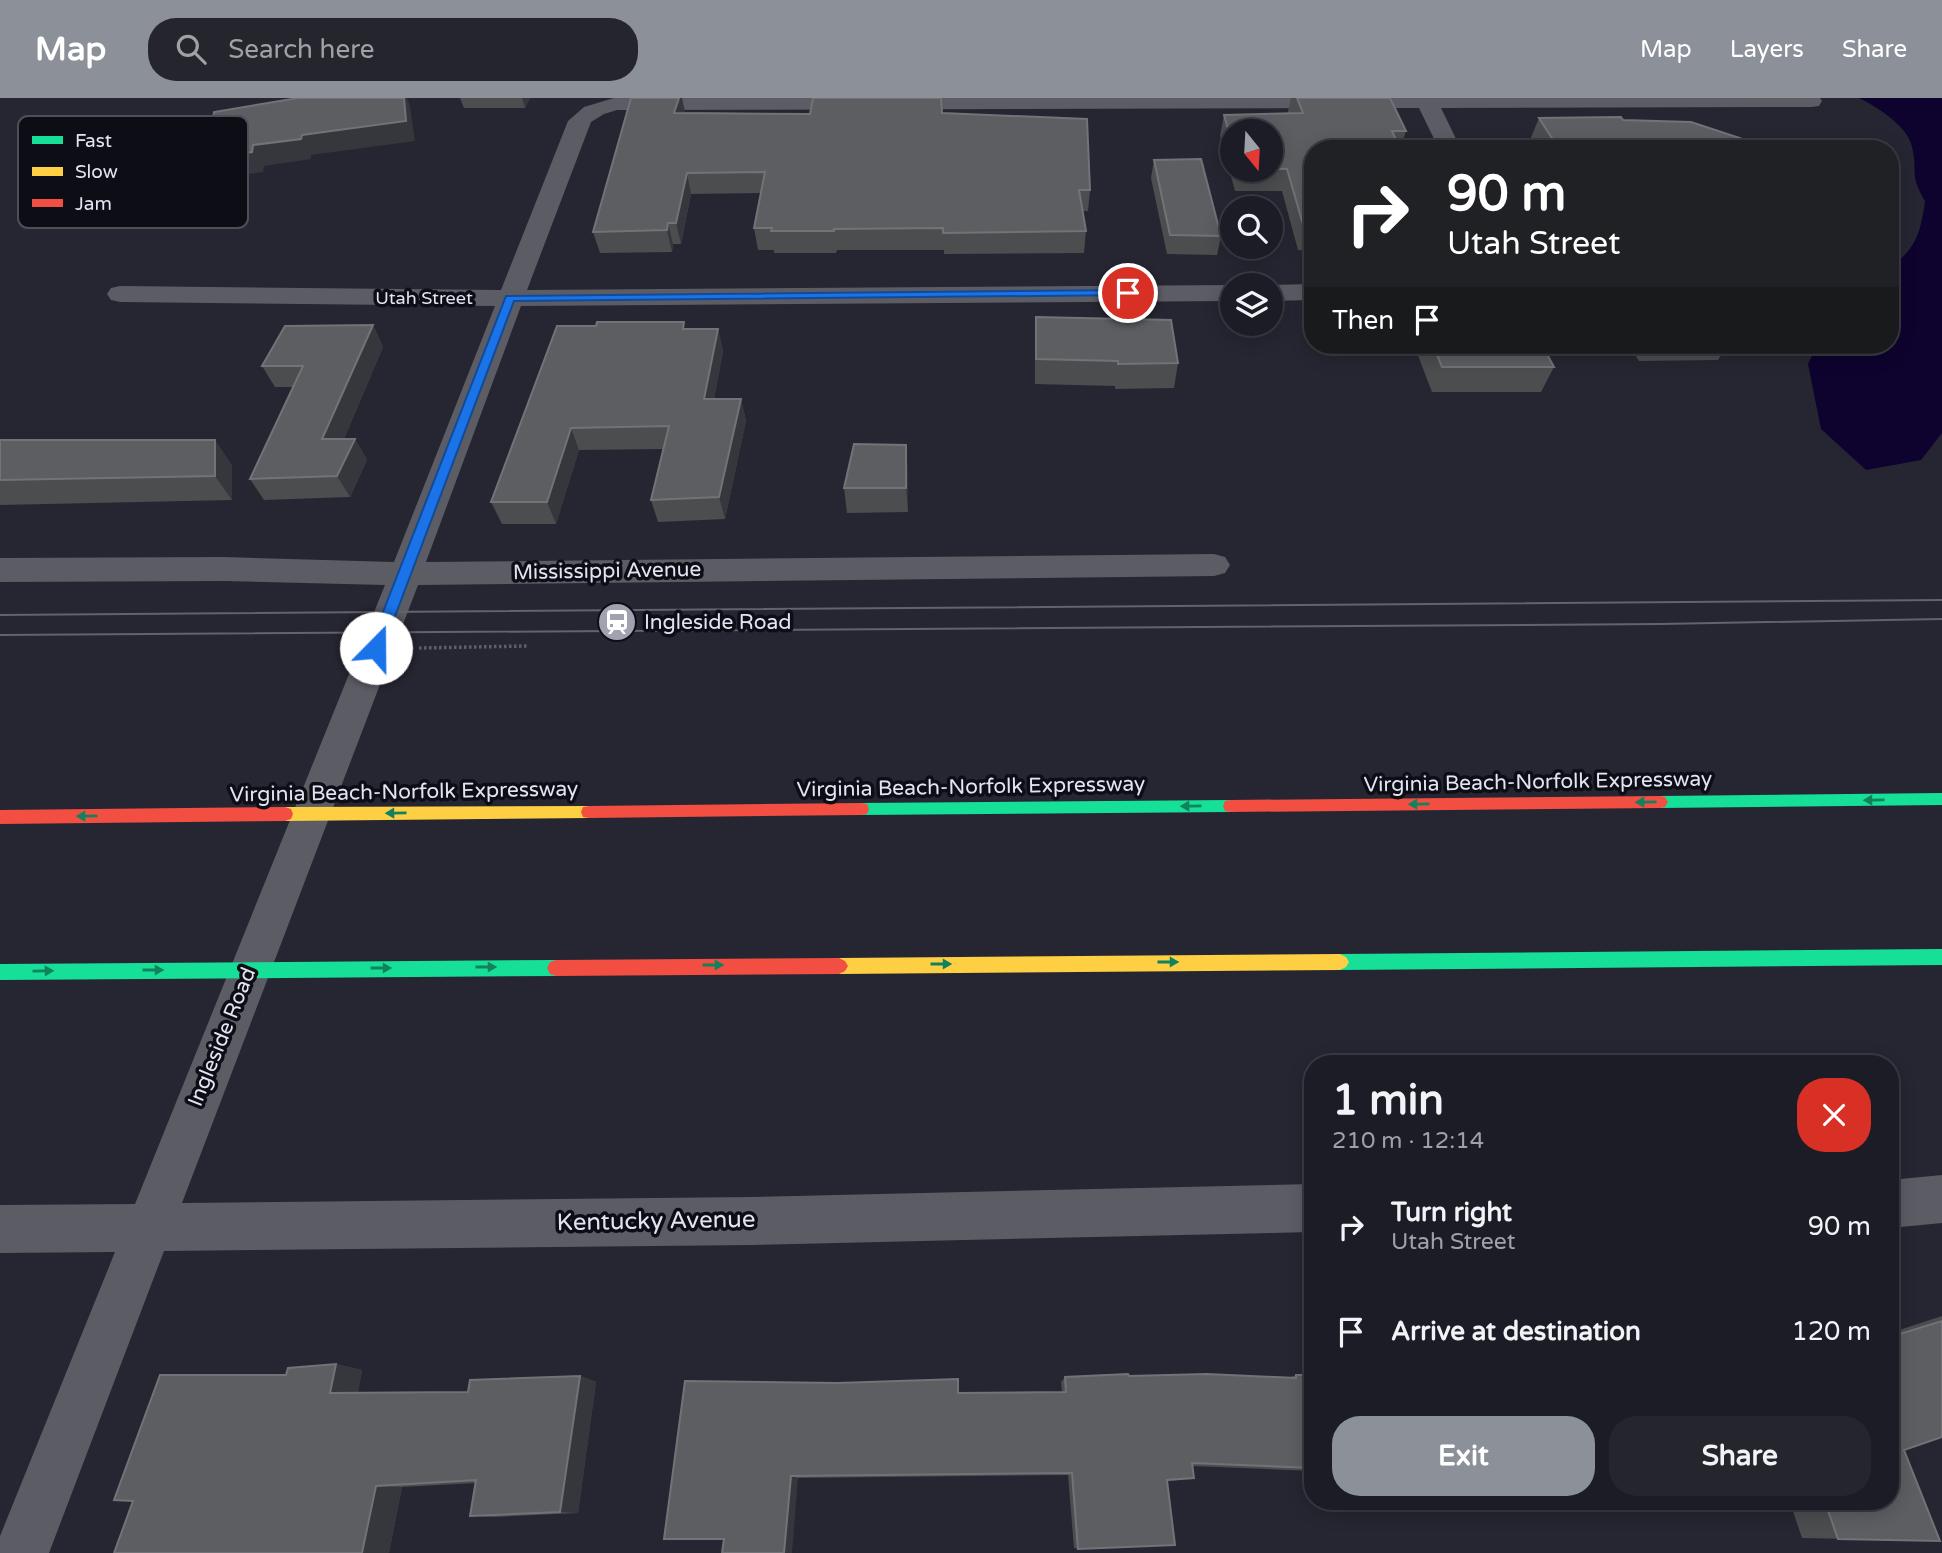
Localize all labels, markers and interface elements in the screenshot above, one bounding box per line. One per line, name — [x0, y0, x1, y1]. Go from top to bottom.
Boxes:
search box — [148, 18, 638, 81]
text: Map — [35, 30, 106, 69]
icon: search — [172, 30, 210, 68]
text: Search here — [228, 34, 374, 65]
text: Map — [1640, 35, 1692, 64]
text: Layers — [1730, 35, 1804, 64]
text: Share — [1842, 35, 1907, 64]
legend — [18, 116, 248, 228]
north arrow — [1220, 119, 1283, 182]
map controls — [1220, 119, 1283, 336]
text: Fast — [75, 130, 112, 152]
text: Slow — [75, 161, 118, 183]
text: 90 m — [1447, 165, 1566, 224]
icon: right — [1332, 168, 1423, 259]
text: Jam — [75, 193, 112, 215]
button: search — [1220, 196, 1283, 259]
text: Utah Street — [1447, 225, 1620, 263]
pin — [1098, 263, 1158, 323]
button: layers — [1220, 273, 1283, 336]
icon: arrive — [1109, 274, 1147, 312]
street label: Utah Street — [375, 287, 473, 309]
icon: arrive — [1408, 301, 1446, 339]
text: Then — [1332, 305, 1394, 336]
street label: Mississippi Avenue — [513, 557, 702, 585]
station icon: Ingleside Road — [596, 601, 638, 643]
place label: Ingleside Road — [644, 610, 792, 635]
position arrow — [339, 611, 413, 685]
street label: Virginia Beach-Norfolk Expressway — [1364, 766, 1712, 798]
street label: Virginia Beach-Norfolk Expressway — [797, 771, 1145, 803]
street label: Virginia Beach-Norfolk Expressway — [230, 776, 578, 808]
one-way arrow — [1863, 794, 1885, 805]
one-way arrow — [1635, 796, 1657, 807]
one-way arrow — [1408, 798, 1430, 810]
one-way arrow — [1180, 800, 1202, 812]
one-way arrow — [385, 807, 407, 819]
one-way arrow — [76, 811, 98, 822]
one-way arrow — [1157, 956, 1179, 968]
one-way arrow — [930, 958, 952, 970]
one-way arrow — [702, 960, 724, 971]
one-way arrow — [475, 961, 497, 973]
one-way arrow — [370, 962, 392, 974]
one-way arrow — [143, 964, 165, 976]
street label: Ingleside Road — [183, 964, 261, 1110]
one-way arrow — [32, 965, 54, 977]
text: 1 min — [1332, 1075, 1444, 1126]
button: close — [1797, 1078, 1871, 1152]
text: 210 m · 12:14 — [1332, 1127, 1484, 1155]
text: Turn right — [1391, 1197, 1512, 1228]
street label: Kentucky Avenue — [556, 1205, 756, 1237]
icon: right — [1332, 1208, 1370, 1246]
text: 90 m — [1808, 1211, 1871, 1242]
text: Utah Street — [1391, 1228, 1516, 1256]
icon: arrive — [1332, 1313, 1370, 1351]
text: Arrive at destination — [1391, 1316, 1641, 1347]
text: 120 m — [1791, 1316, 1871, 1347]
button: Exit — [1332, 1416, 1595, 1496]
button: Share — [1609, 1416, 1871, 1496]

